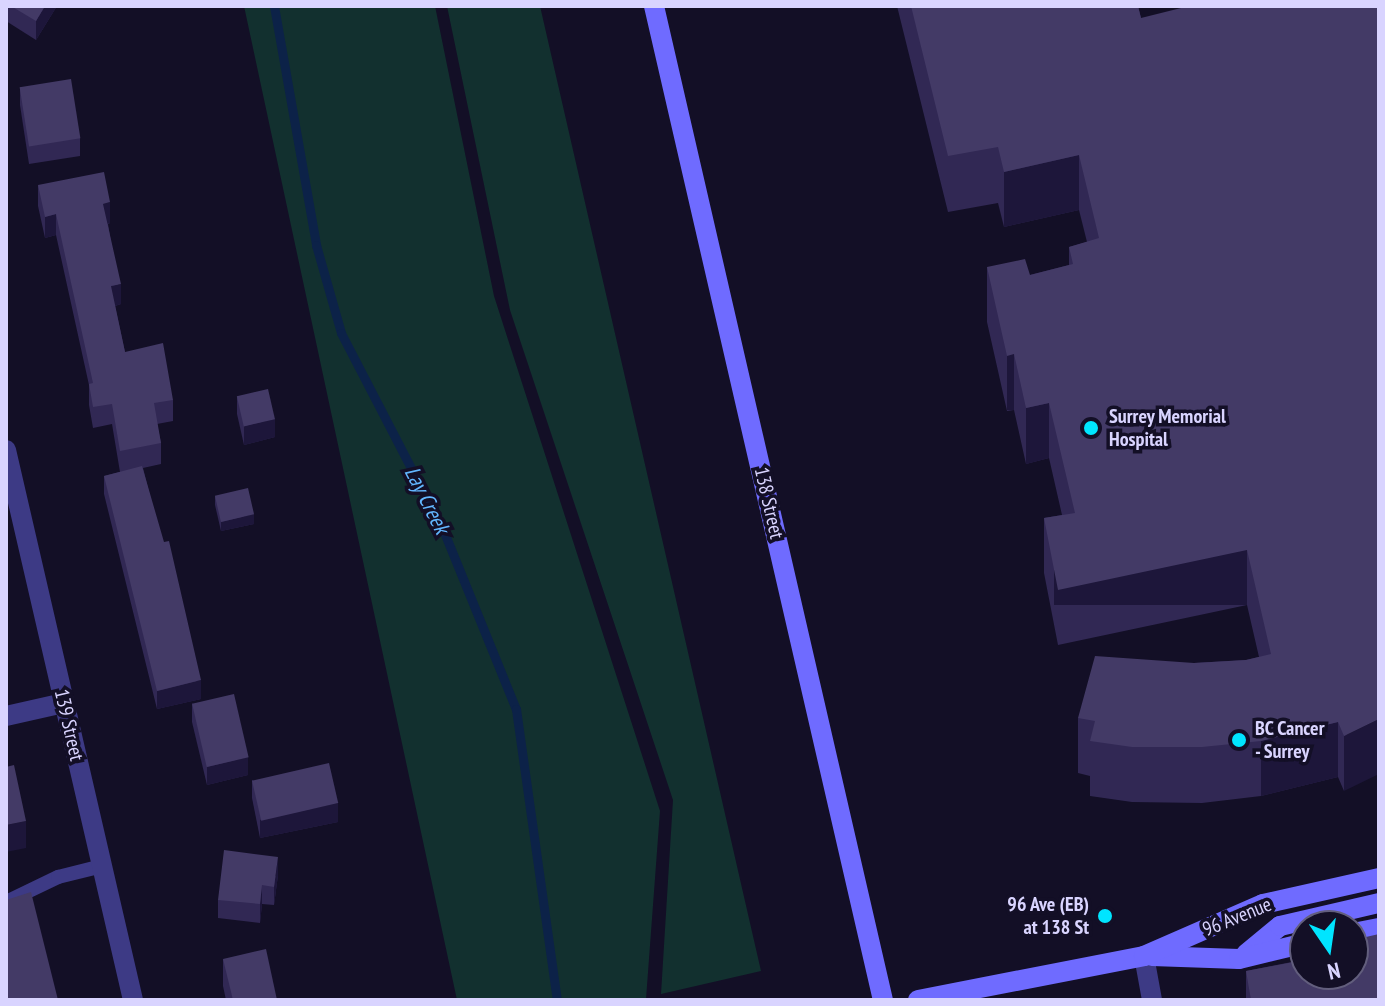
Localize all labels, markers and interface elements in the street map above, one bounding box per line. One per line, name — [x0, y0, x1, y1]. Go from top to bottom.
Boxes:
place label: Surrey Memorial Hospital — [1109, 404, 1226, 451]
marker: Surrey Memorial Hospital — [1080, 417, 1102, 439]
water label: Lay Creek — [399, 462, 455, 538]
street label: 138 Street — [749, 465, 789, 541]
street label: 139 Street — [49, 687, 89, 763]
place label: BC Cancer - Surrey — [1255, 716, 1325, 763]
marker: BC Cancer - Surrey — [1230, 731, 1248, 749]
place label: 96 Ave (EB) at 138 St — [1007, 892, 1089, 939]
street label: 96 Avenue — [1199, 892, 1275, 942]
marker: 96 Ave (EB) at 138 St — [1096, 907, 1114, 925]
north arrow — [1289, 910, 1369, 990]
text: N — [1325, 956, 1343, 986]

